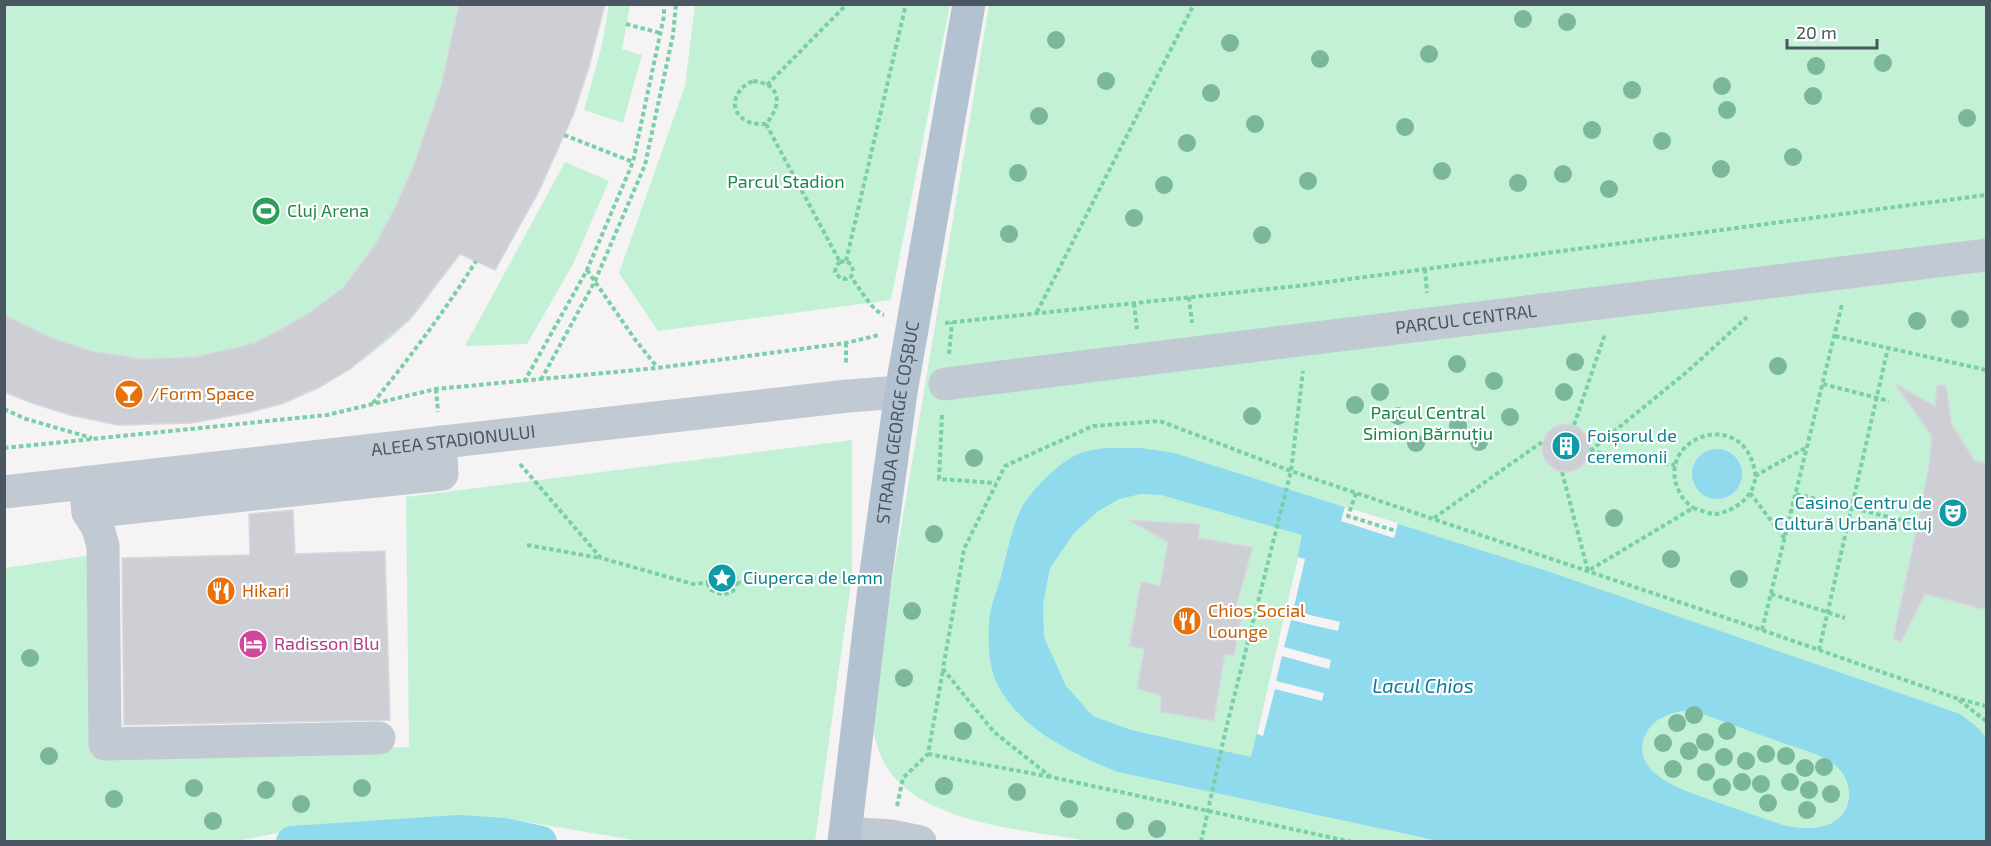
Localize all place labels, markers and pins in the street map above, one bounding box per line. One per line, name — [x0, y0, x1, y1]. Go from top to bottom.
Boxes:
sports icon: Cluj Arena — [250, 195, 282, 227]
place label: Cluj Arena — [287, 199, 369, 221]
bar icon: /Form Space — [113, 378, 145, 410]
place label: /Form Space — [150, 382, 255, 404]
place label: Foișorul de ceremonii — [1587, 424, 1677, 467]
building icon: Foișorul de ceremonii — [1550, 430, 1582, 462]
place label: Casino Centru de Cultură Urbană Cluj — [1774, 491, 1932, 534]
theatre icon: Casino Centru de Cultură Urbană Cluj — [1937, 497, 1969, 529]
place icon: Ciuperca de lemn — [706, 562, 738, 594]
place label: Ciuperca de lemn — [743, 566, 883, 588]
restaurant icon: Hikari — [205, 575, 237, 607]
place label: Hikari — [242, 579, 289, 601]
place label: Chios Social Lounge — [1208, 599, 1306, 642]
restaurant icon: Chios Social Lounge — [1171, 605, 1203, 637]
hotel icon: Radisson Blu — [237, 628, 269, 660]
place label: Radisson Blu — [274, 632, 380, 654]

